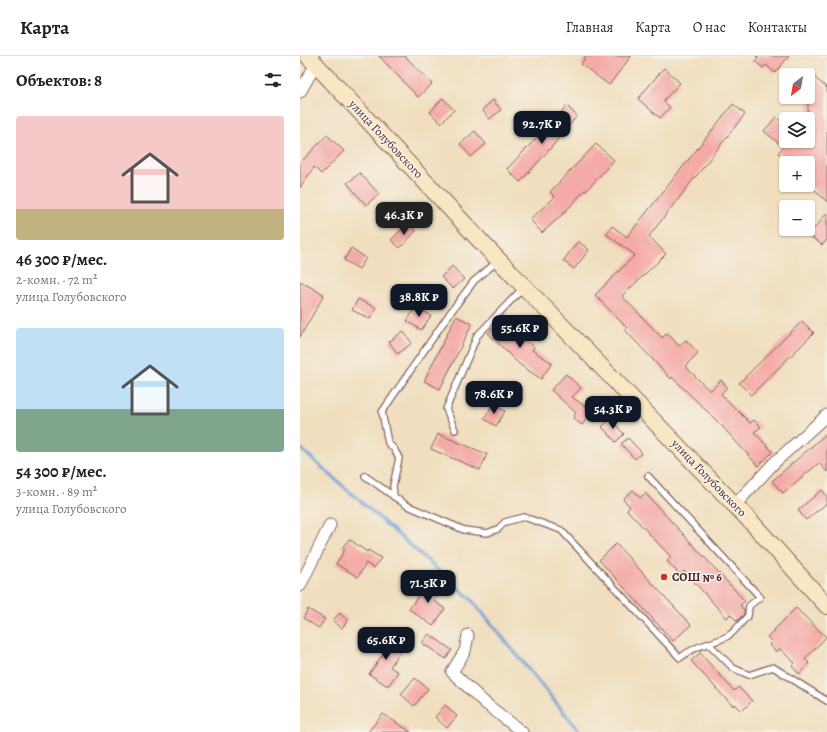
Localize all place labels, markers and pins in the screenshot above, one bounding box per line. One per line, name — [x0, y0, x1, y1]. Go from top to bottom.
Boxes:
pin: 92.7K ₽ — [505, 111, 579, 145]
pin: 46.3K ₽ — [367, 202, 441, 236]
pin: 38.8K ₽ — [382, 284, 456, 318]
pin: 55.6K ₽ — [483, 315, 557, 349]
pin: 78.6K ₽ — [457, 381, 531, 415]
pin: 54.3K ₽ — [576, 396, 650, 430]
place label: СОШ № 6 — [672, 569, 722, 585]
pin: 71.5K ₽ — [391, 570, 465, 604]
marker: СОШ № 6 — [659, 572, 669, 582]
pin: 65.6K ₽ — [349, 627, 423, 661]

